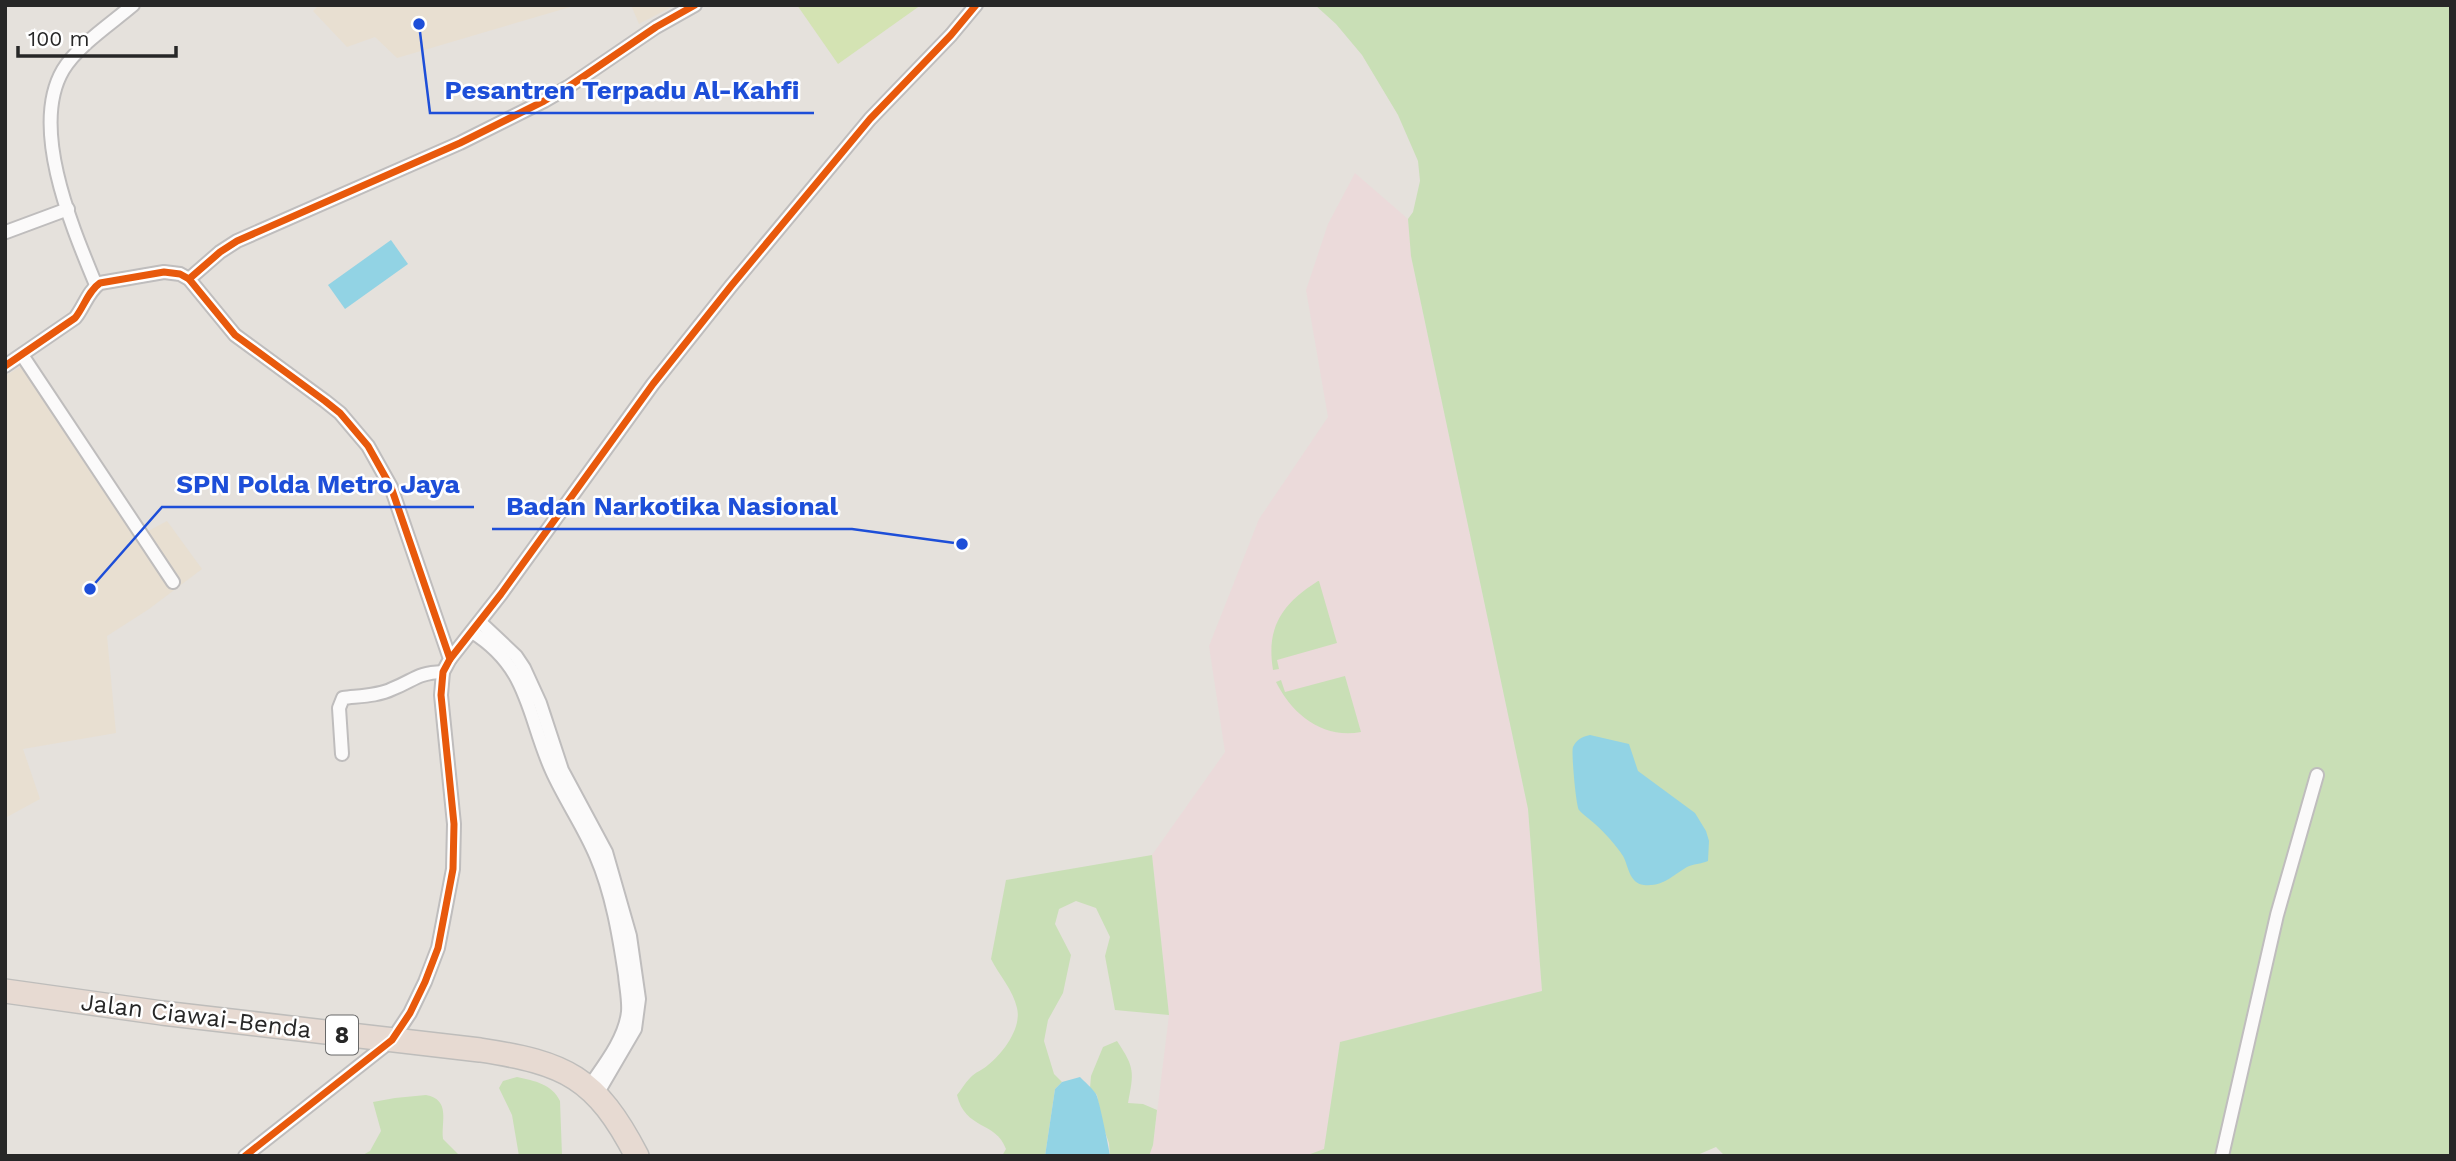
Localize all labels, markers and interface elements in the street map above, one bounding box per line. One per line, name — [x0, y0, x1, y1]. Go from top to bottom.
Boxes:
scale bar — [18, 14, 175, 58]
text: 100 m — [28, 26, 90, 51]
callout: Pesantren Terpadu Al-Kahfi — [430, 66, 814, 113]
text: Pesantren Terpadu Al-Kahfi — [445, 75, 799, 105]
callout: SPN Polda Metro Jaya — [162, 460, 474, 507]
text: SPN Polda Metro Jaya — [176, 469, 460, 499]
callout: Badan Narkotika Nasional — [492, 482, 852, 529]
text: Badan Narkotika Nasional — [506, 491, 839, 521]
street label: Jalan Ciawai-Benda — [79, 988, 313, 1044]
road number: 8 — [326, 1016, 358, 1054]

